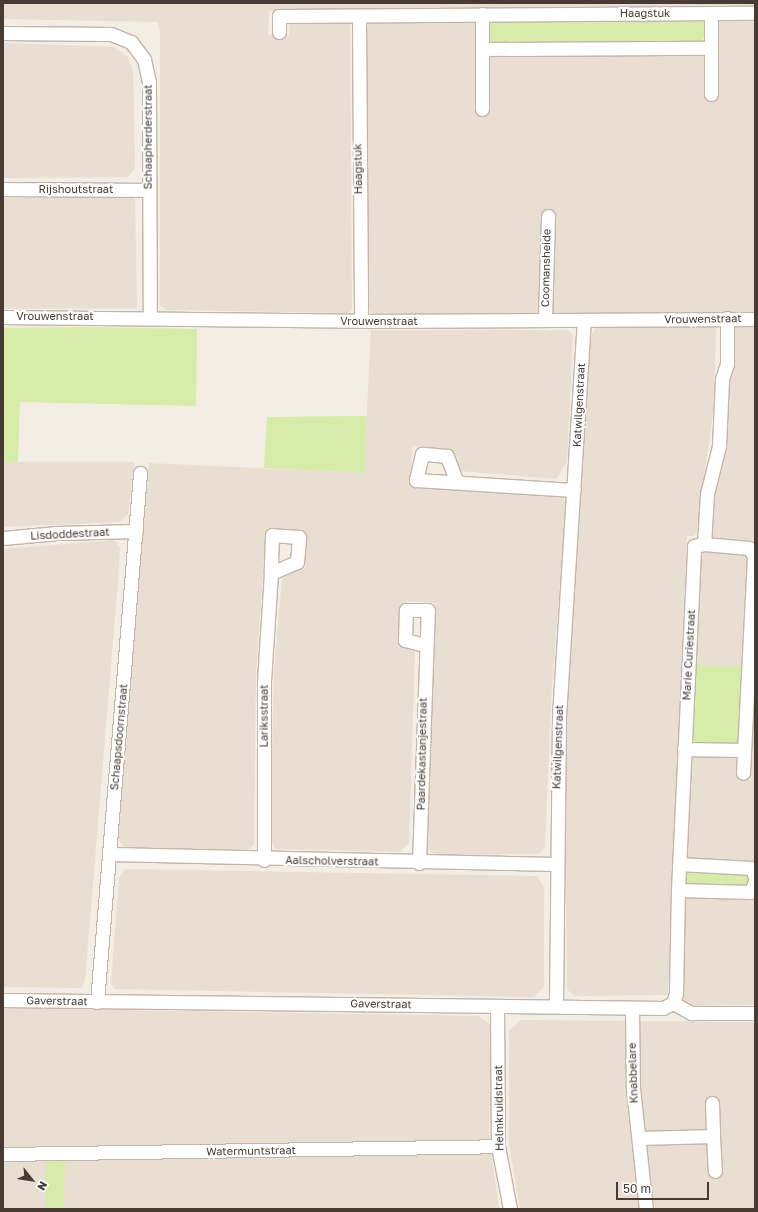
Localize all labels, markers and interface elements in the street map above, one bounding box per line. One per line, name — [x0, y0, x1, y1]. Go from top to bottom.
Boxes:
street label: Haagstuk — [620, 6, 670, 20]
street label: Schaapherderstraat — [141, 85, 155, 189]
street label: Haagstuk — [351, 144, 365, 194]
street label: Rijshoutstraat — [39, 182, 113, 196]
street label: Coomansheide — [539, 229, 553, 307]
street label: Vrouwenstraat — [16, 309, 94, 323]
street label: Vrouwenstraat — [664, 312, 742, 326]
street label: Vrouwenstraat — [340, 314, 418, 328]
street label: Katwilgenstraat — [570, 363, 588, 447]
street label: Lisdoddestraat — [30, 525, 110, 543]
street label: Marie Curiestraat — [680, 609, 698, 701]
street label: Schaapsdoornstraat — [108, 683, 130, 791]
street label: Lariksstraat — [257, 684, 271, 748]
street label: Paardekastanjestraat — [414, 697, 430, 811]
street label: Katwilgenstraat — [550, 705, 566, 789]
street label: Aalscholverstraat — [285, 854, 379, 868]
street label: Gaverstraat — [26, 994, 88, 1008]
street label: Gaverstraat — [350, 997, 412, 1011]
street label: Knabbelare — [625, 1042, 641, 1104]
street label: Helmkruidstraat — [492, 1065, 506, 1151]
street label: Watermuntstraat — [206, 1144, 296, 1158]
north arrow — [12, 1160, 52, 1200]
scale bar — [618, 1174, 711, 1200]
text: N — [35, 1179, 51, 1193]
text: 50 m — [623, 1181, 651, 1196]

